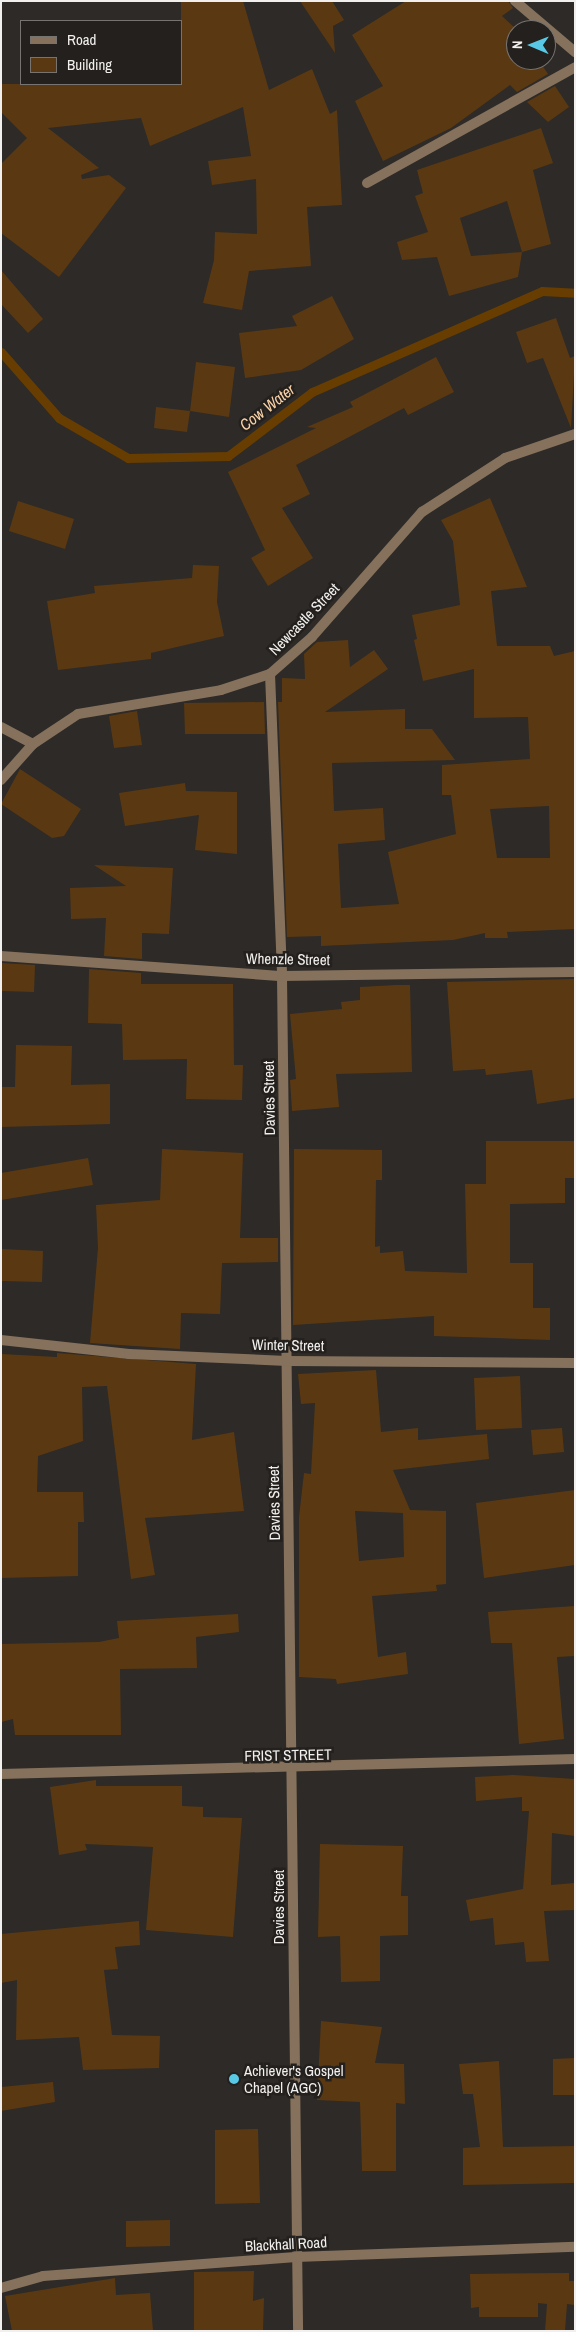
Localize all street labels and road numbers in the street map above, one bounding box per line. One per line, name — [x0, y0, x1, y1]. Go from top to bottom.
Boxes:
street label: Newcastle Street — [265, 579, 343, 659]
street label: Whenzle Street — [246, 949, 330, 969]
street label: Davies Street — [259, 1061, 279, 1135]
street label: Winter Street — [252, 1335, 324, 1355]
street label: Davies Street — [264, 1466, 284, 1540]
street label: FRIST STREET — [244, 1745, 332, 1765]
street label: Davies Street — [270, 1870, 288, 1944]
street label: Blackhall Road — [245, 2233, 327, 2255]

